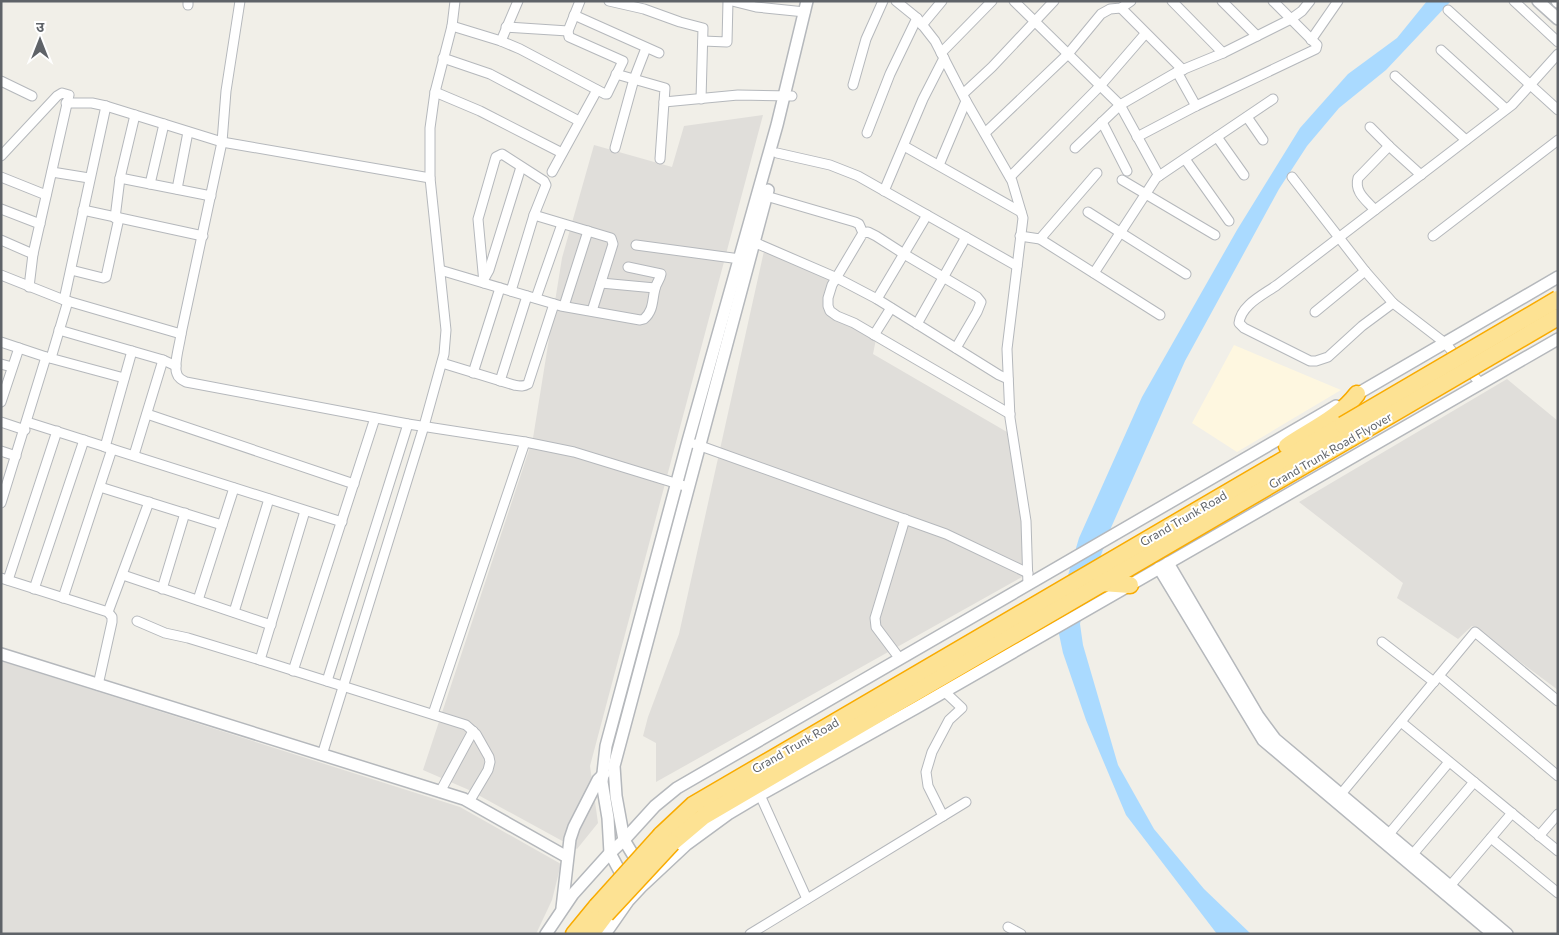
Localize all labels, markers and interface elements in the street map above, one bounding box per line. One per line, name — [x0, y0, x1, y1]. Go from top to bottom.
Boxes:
north arrow — [15, 15, 65, 65]
text: उ — [36, 18, 45, 35]
street label: Grand Trunk Road Flyover — [1266, 409, 1394, 491]
street label: Grand Trunk Road — [1137, 487, 1229, 548]
street label: Grand Trunk Road — [749, 714, 841, 775]

